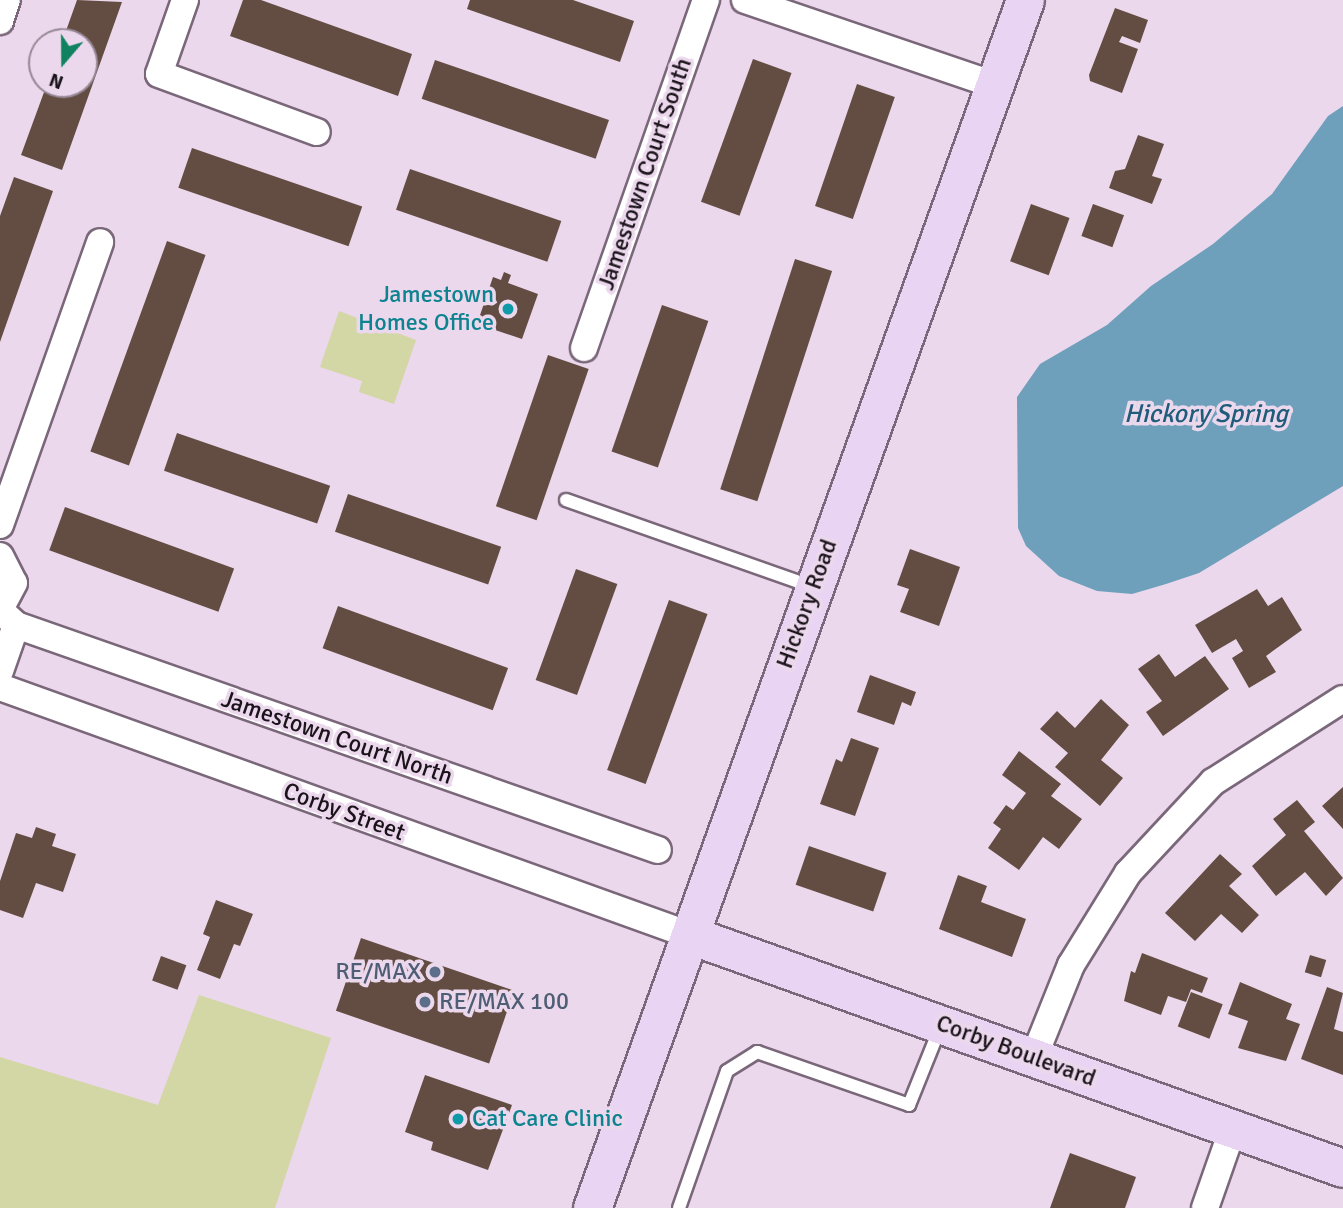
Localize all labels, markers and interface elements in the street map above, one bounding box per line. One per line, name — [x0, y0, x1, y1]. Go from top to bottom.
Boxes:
north arrow — [28, 28, 98, 98]
street label: Jamestown Court South — [592, 54, 698, 294]
text: N — [46, 67, 67, 94]
place label: Jamestown Homes Office — [358, 281, 494, 337]
marker: Jamestown Homes Office — [500, 301, 516, 317]
water label: Hickory Spring — [1124, 399, 1288, 431]
street label: Hickory Road — [770, 535, 844, 673]
street label: Jamestown Court North — [218, 685, 456, 791]
street label: Corby Street — [279, 777, 409, 847]
place label: RE/MAX — [335, 958, 421, 986]
marker: RE/MAX — [427, 964, 443, 980]
place label: RE/MAX 100 — [439, 988, 569, 1016]
marker: RE/MAX 100 — [417, 994, 433, 1010]
street label: Corby Boulevard — [932, 1009, 1100, 1093]
place label: Cat Care Clinic — [472, 1105, 623, 1133]
marker: Cat Care Clinic — [450, 1111, 466, 1127]

